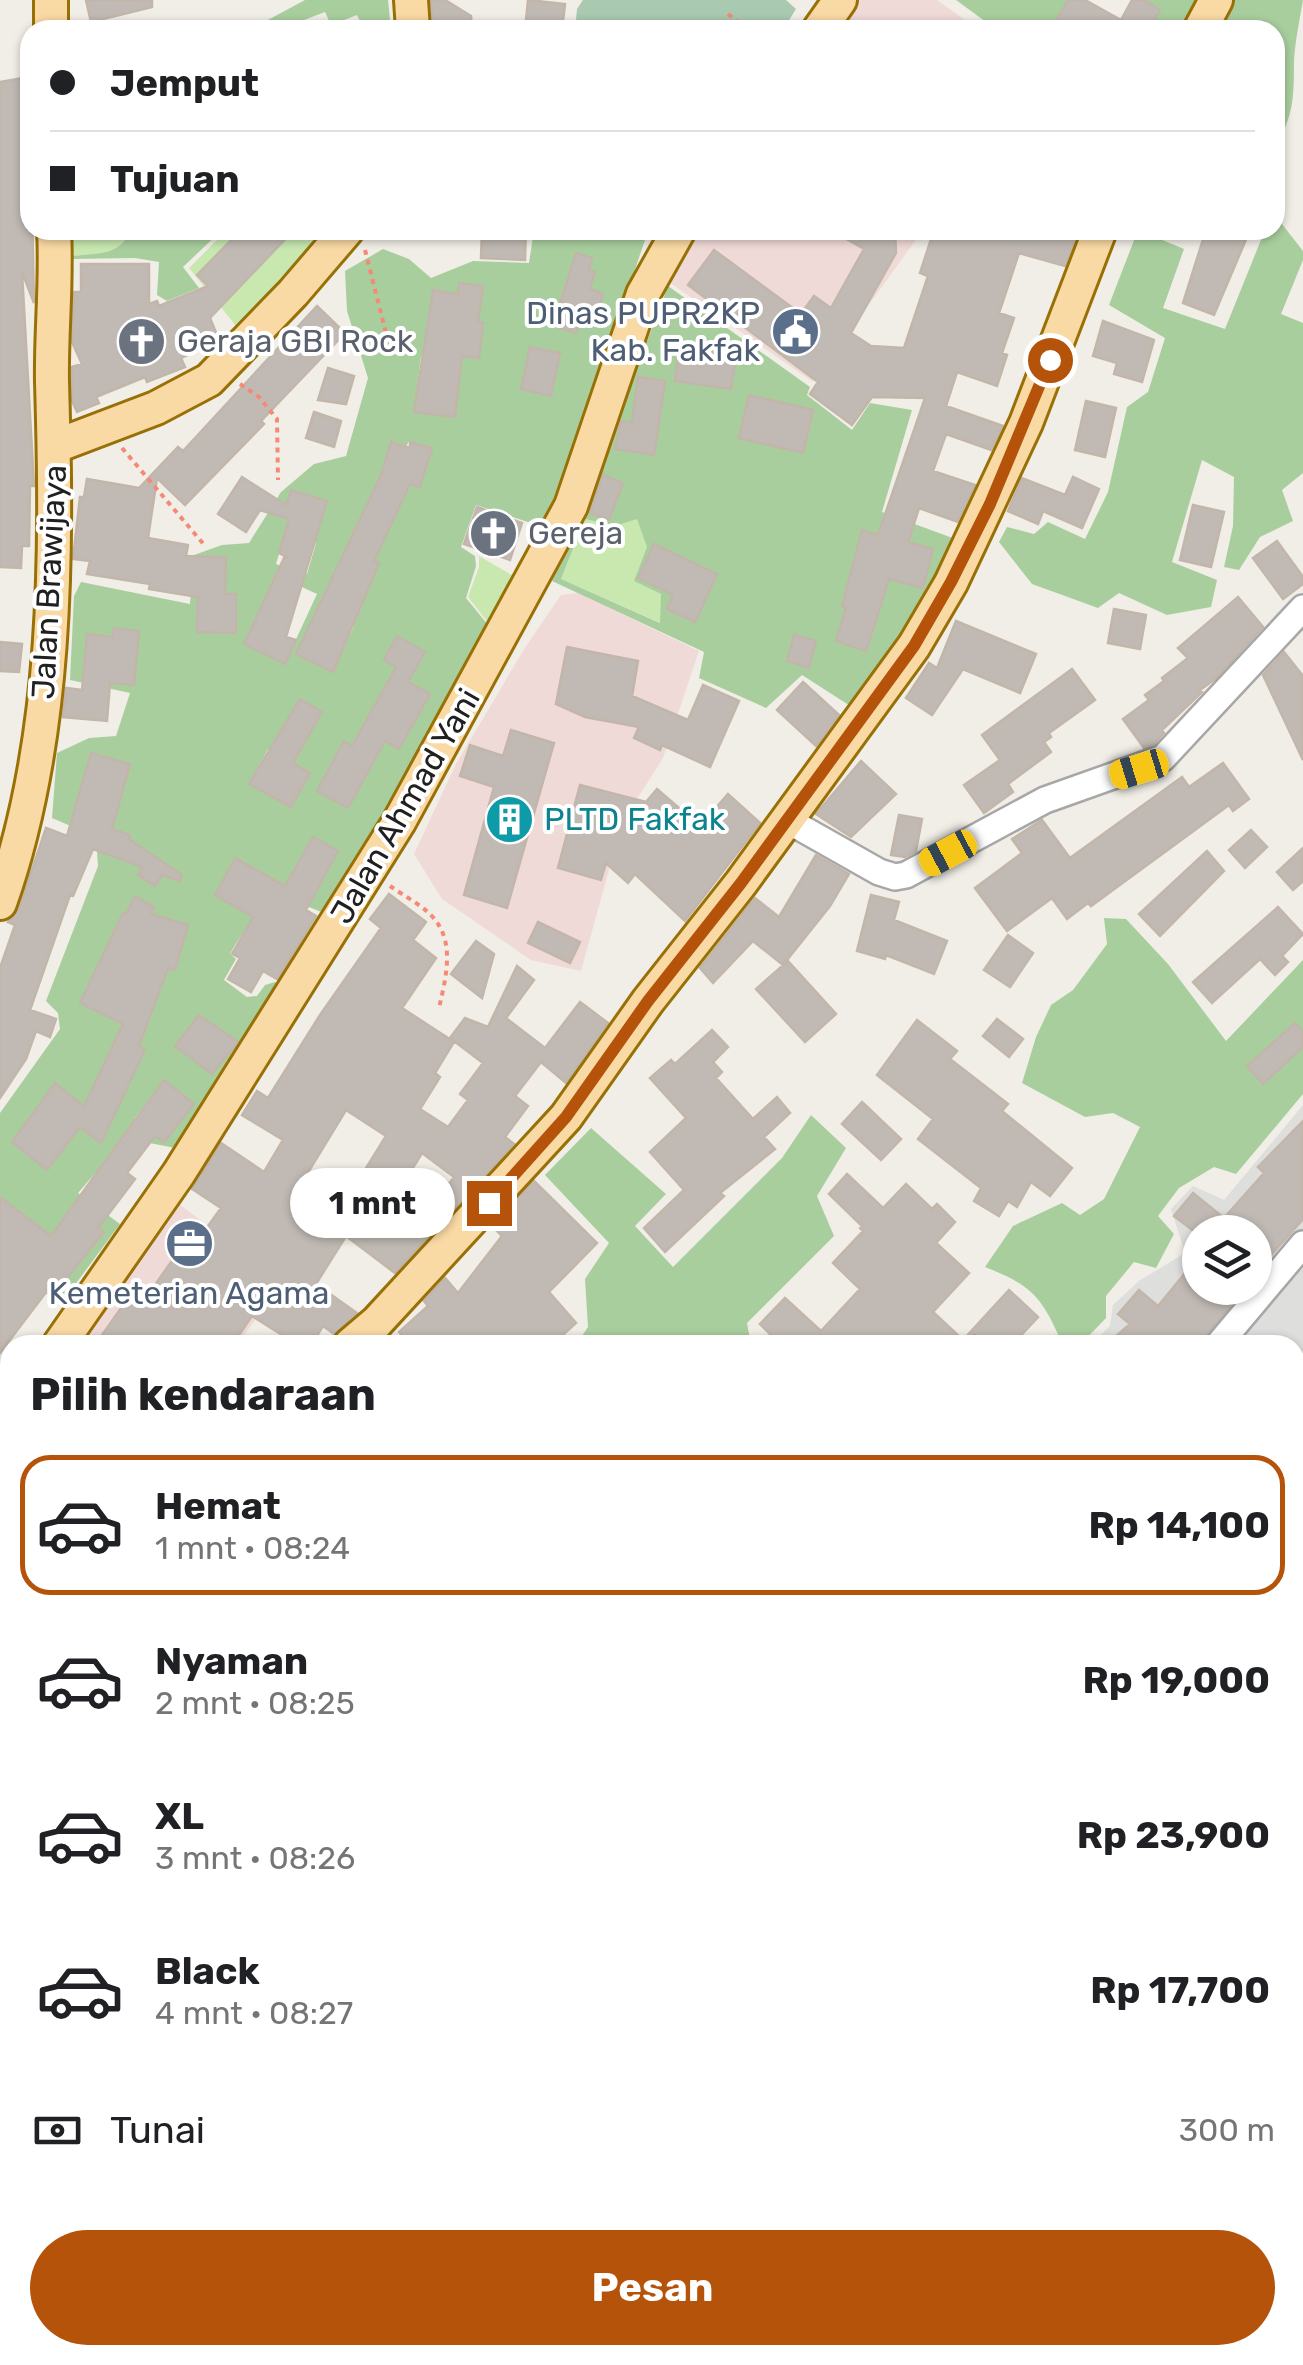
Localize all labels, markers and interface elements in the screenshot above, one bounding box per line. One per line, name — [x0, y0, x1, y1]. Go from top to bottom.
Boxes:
text: Jemput — [110, 60, 259, 106]
text: Tujuan — [110, 156, 240, 202]
place label: Dinas PUPR2KP Kab. Fakfak — [526, 294, 760, 369]
public building icon: Dinas PUPR2KP Kab. Fakfak — [769, 305, 821, 357]
church icon: Geraja GBI Rock — [116, 315, 168, 367]
place label: Geraja GBI Rock — [177, 322, 414, 360]
route start — [1028, 338, 1073, 383]
street label: Jalan Brawijaya — [24, 464, 74, 700]
church icon: Gereja — [467, 507, 519, 559]
place label: Gereja — [528, 514, 623, 552]
street label: Jalan Ahmad Yani — [322, 682, 488, 930]
car — [1106, 746, 1172, 792]
building icon: PLTD Fakfak — [483, 793, 535, 845]
place label: PLTD Fakfak — [544, 800, 726, 838]
car — [914, 826, 982, 880]
callout: 1 mnt — [289, 1168, 454, 1238]
route end — [467, 1181, 512, 1226]
text: 1 mnt — [329, 1184, 416, 1222]
map controls — [1182, 1215, 1272, 1305]
button: layers — [1182, 1215, 1272, 1305]
office icon: Kemeterian Agama — [163, 1217, 215, 1269]
place label: Kemeterian Agama — [49, 1274, 329, 1312]
text: Pilih kendaraan — [30, 1368, 376, 1421]
icon: car — [35, 1480, 125, 1570]
text: Hemat — [155, 1483, 281, 1529]
text: Rp 14,100 — [1088, 1502, 1270, 1548]
text: 1 mnt · 08:24 — [155, 1529, 350, 1567]
icon: car — [35, 1635, 125, 1725]
text: Nyaman — [155, 1638, 308, 1684]
text: Rp 19,000 — [1083, 1657, 1270, 1703]
text: 2 mnt · 08:25 — [155, 1684, 355, 1722]
icon: car — [35, 1790, 125, 1880]
text: XL — [155, 1793, 204, 1839]
text: Rp 23,900 — [1077, 1812, 1270, 1858]
text: 3 mnt · 08:26 — [155, 1839, 355, 1877]
icon: car — [35, 1945, 125, 2035]
text: Black — [155, 1948, 260, 1994]
text: Rp 17,700 — [1090, 1967, 1270, 2013]
text: 4 mnt · 08:27 — [155, 1994, 353, 2032]
icon: cash — [30, 2103, 85, 2158]
text: Tunai — [110, 2107, 205, 2153]
text: 300 m — [1179, 2111, 1275, 2149]
button: Pesan — [30, 2230, 1275, 2345]

